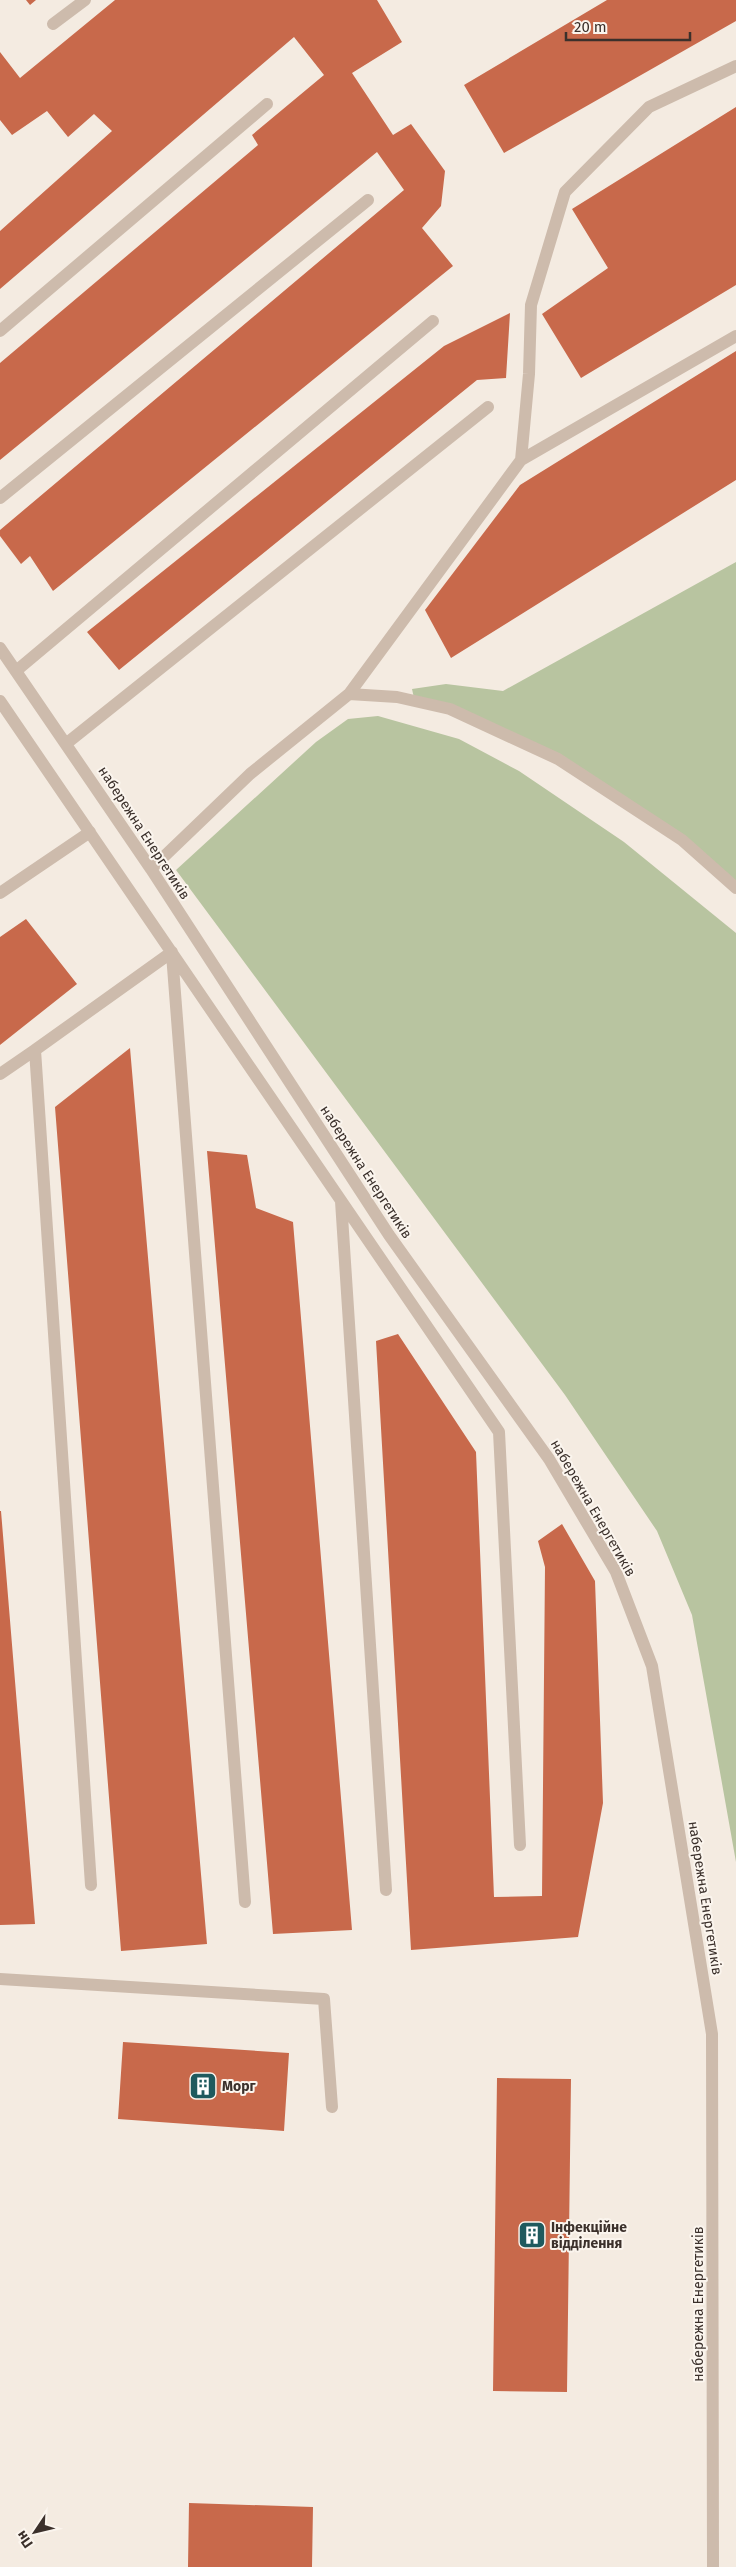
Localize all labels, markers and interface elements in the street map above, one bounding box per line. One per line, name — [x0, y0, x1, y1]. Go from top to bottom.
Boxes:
scale bar — [566, 10, 690, 42]
text: 20 m — [574, 18, 607, 36]
street label: набережна Енергетиків — [95, 763, 194, 903]
street label: набережна Енергетиків — [317, 1102, 416, 1242]
street label: набережна Енергетиків — [547, 1436, 639, 1580]
street label: набережна Енергетиків — [684, 1820, 726, 1976]
building icon: Морг — [188, 2071, 218, 2101]
place label: Морг — [222, 2078, 257, 2095]
place label: Інфекційне відділення — [551, 2219, 627, 2252]
building icon: Інфекційне відділення — [517, 2220, 547, 2250]
street label: набережна Енергетиків — [690, 2226, 707, 2382]
north arrow — [10, 2507, 60, 2557]
text: Пн — [13, 2527, 37, 2551]

